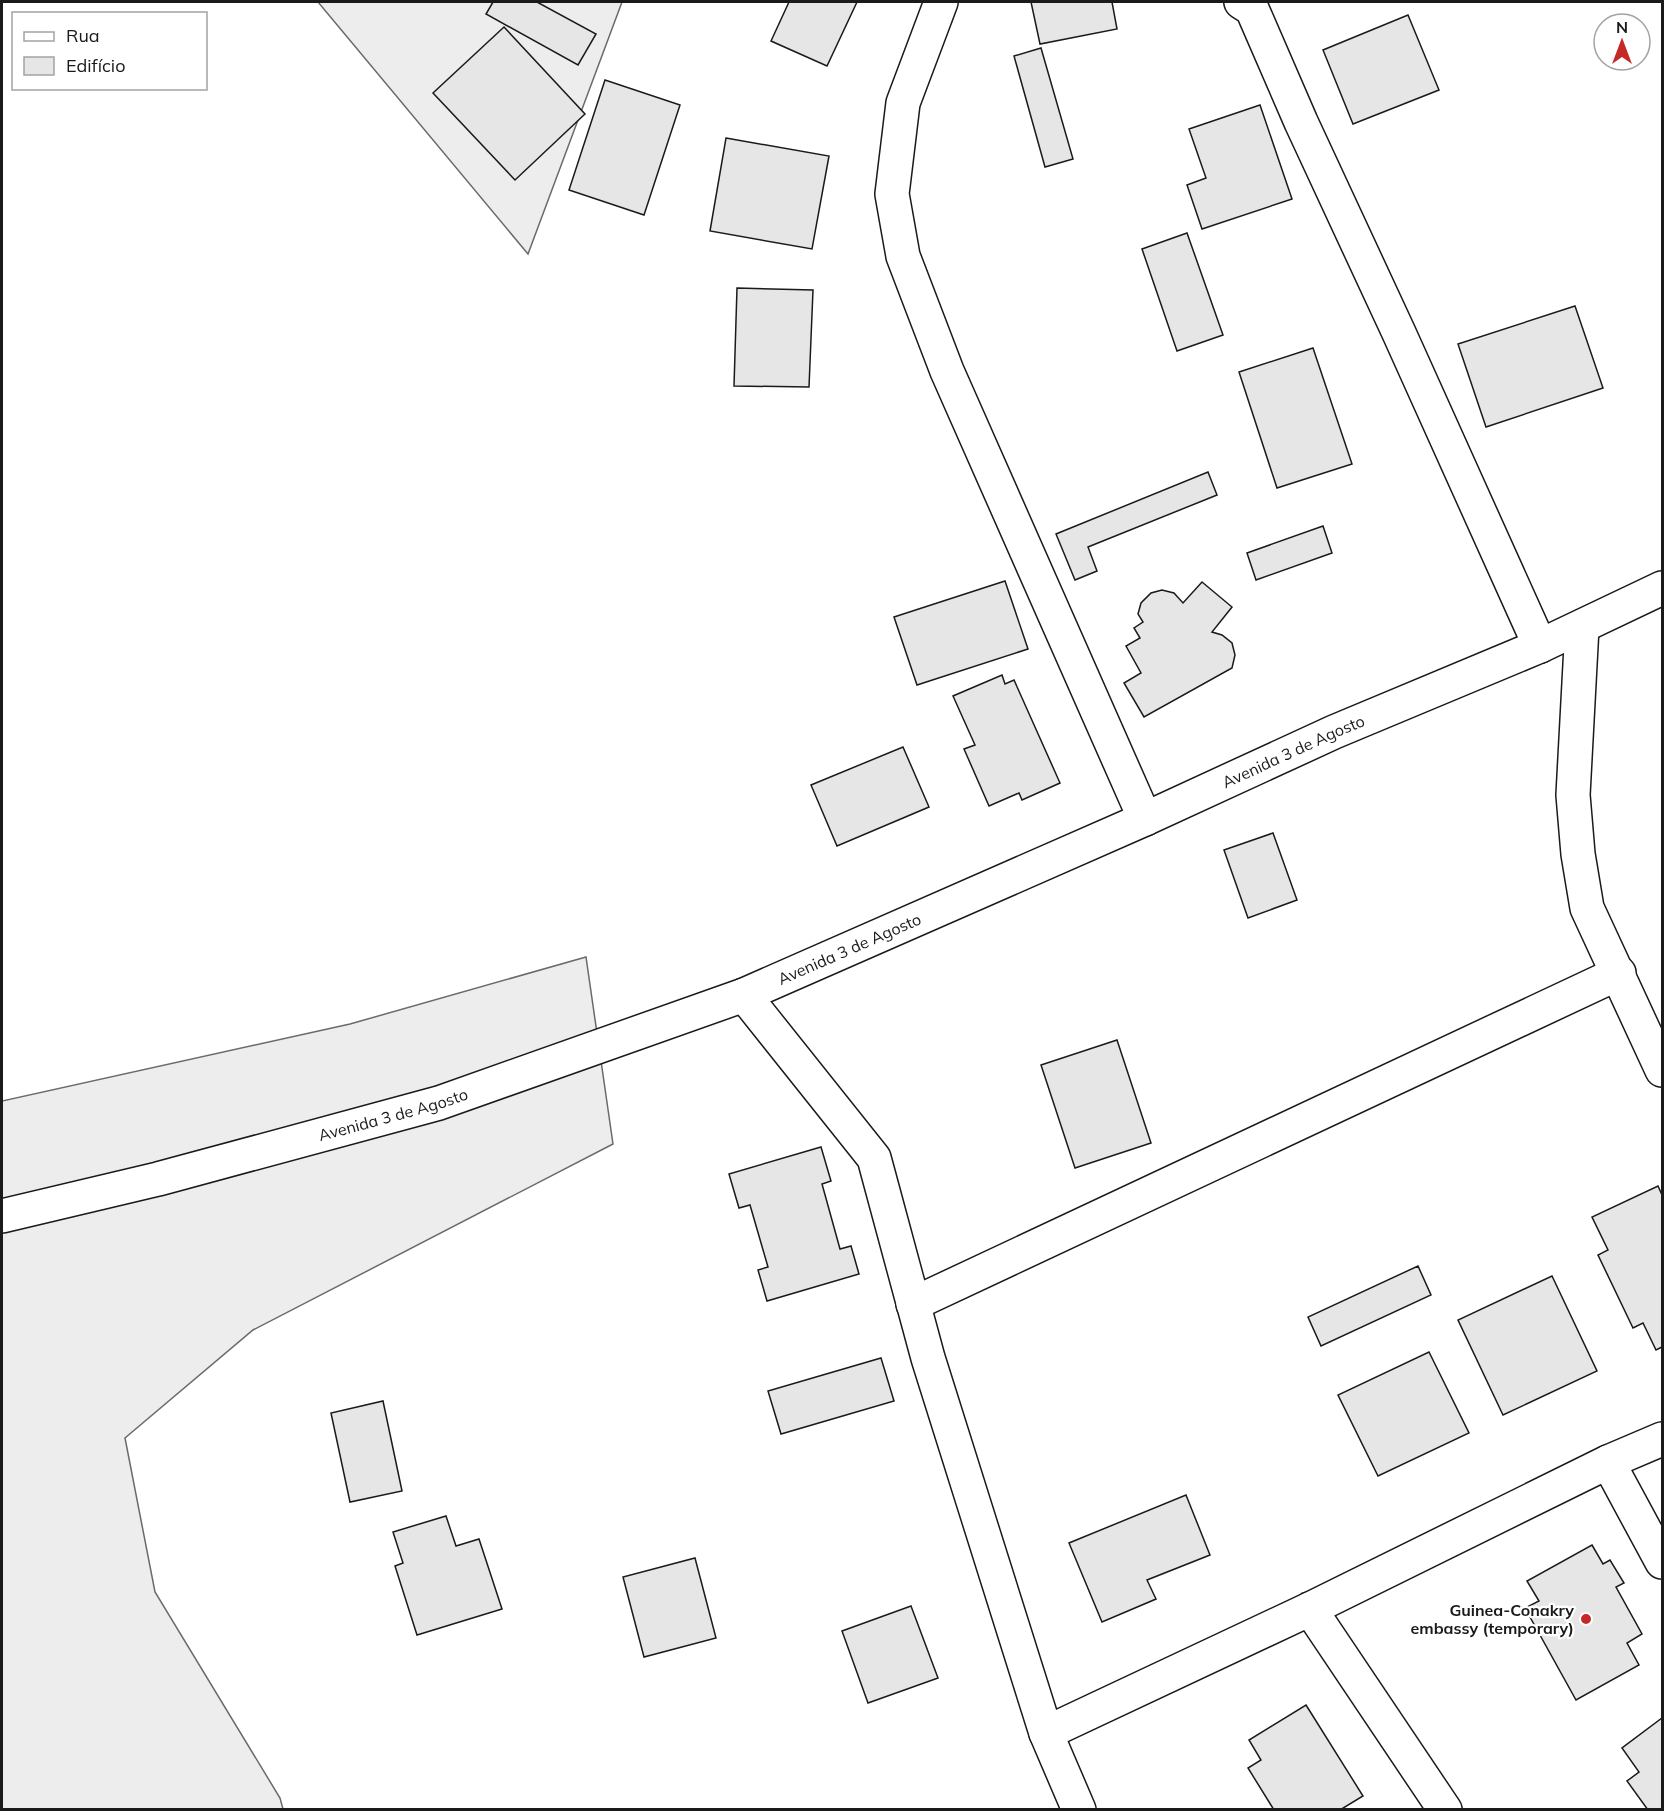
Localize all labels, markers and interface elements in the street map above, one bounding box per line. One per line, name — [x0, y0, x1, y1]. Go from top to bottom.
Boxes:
legend — [12, 12, 207, 90]
north arrow — [1592, 12, 1652, 72]
text: N — [1616, 17, 1628, 37]
text: Rua — [66, 24, 100, 47]
text: Edifício — [66, 54, 125, 77]
street label: Avenida 3 de Agosto — [1219, 710, 1368, 792]
street label: Avenida 3 de Agosto — [775, 909, 924, 989]
street label: Avenida 3 de Agosto — [316, 1084, 470, 1145]
place label: Guinea-Conakry embassy (temporary) — [1411, 1600, 1574, 1638]
marker: Guinea-Conakry embassy (temporary) — [1579, 1612, 1593, 1626]

